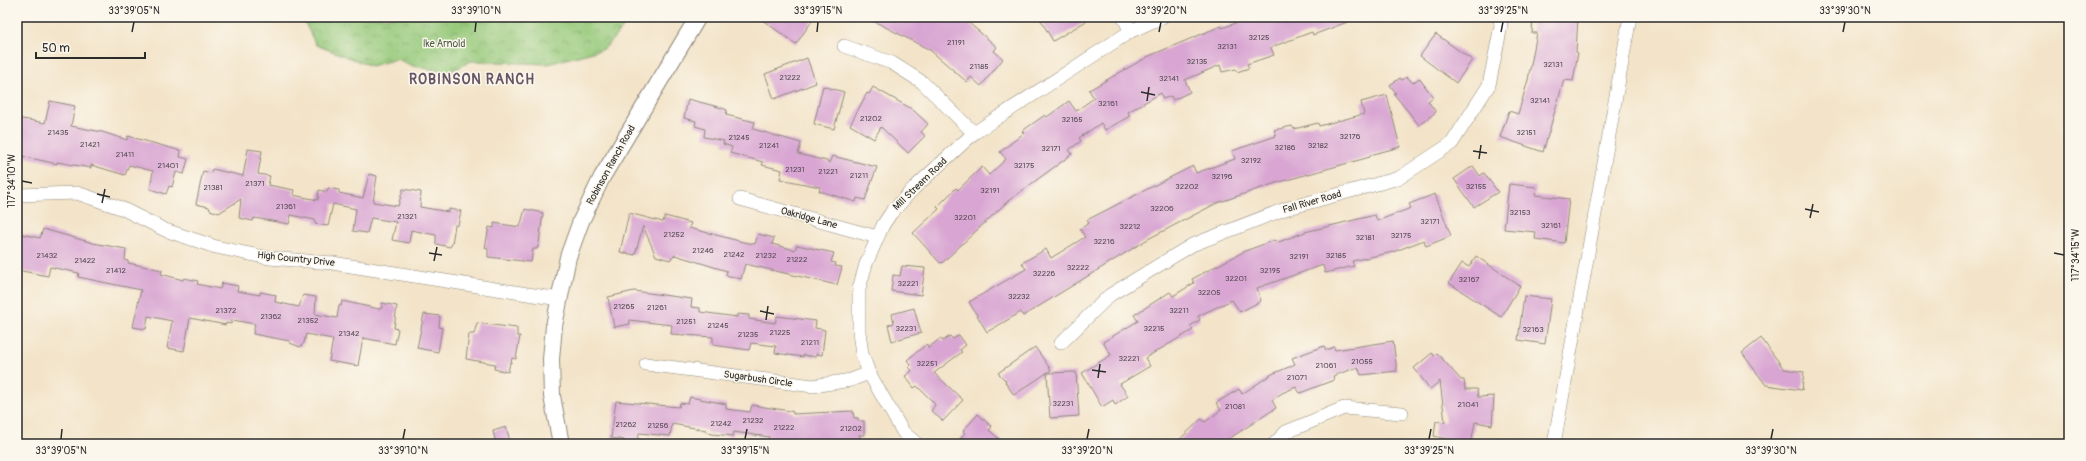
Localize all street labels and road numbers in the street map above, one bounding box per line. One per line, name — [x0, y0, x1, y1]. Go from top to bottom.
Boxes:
street label: Robinson Ranch Road — [584, 123, 638, 207]
street label: Mill Stream Road — [890, 155, 950, 213]
street label: Fall River Road — [1281, 188, 1343, 216]
street label: Oakridge Lane — [779, 205, 839, 231]
street label: High Country Drive — [257, 249, 335, 269]
street label: Sugarbush Circle — [723, 368, 793, 390]

